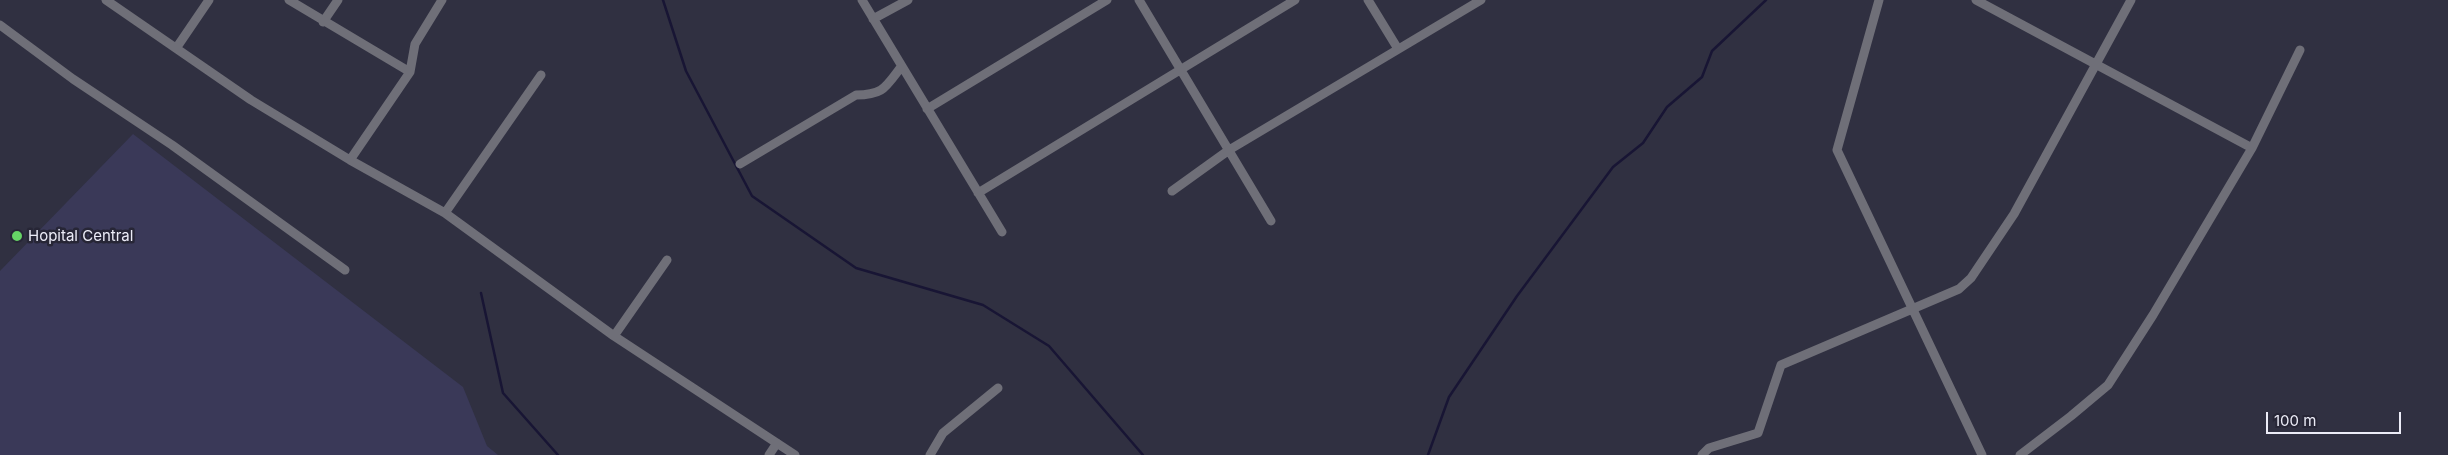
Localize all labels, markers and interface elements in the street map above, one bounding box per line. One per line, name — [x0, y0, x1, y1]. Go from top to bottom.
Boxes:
place label: Hopital Central — [28, 227, 133, 245]
marker: Hopital Central — [10, 229, 24, 243]
scale bar — [2268, 402, 2403, 434]
text: 100 m — [2274, 411, 2316, 430]

